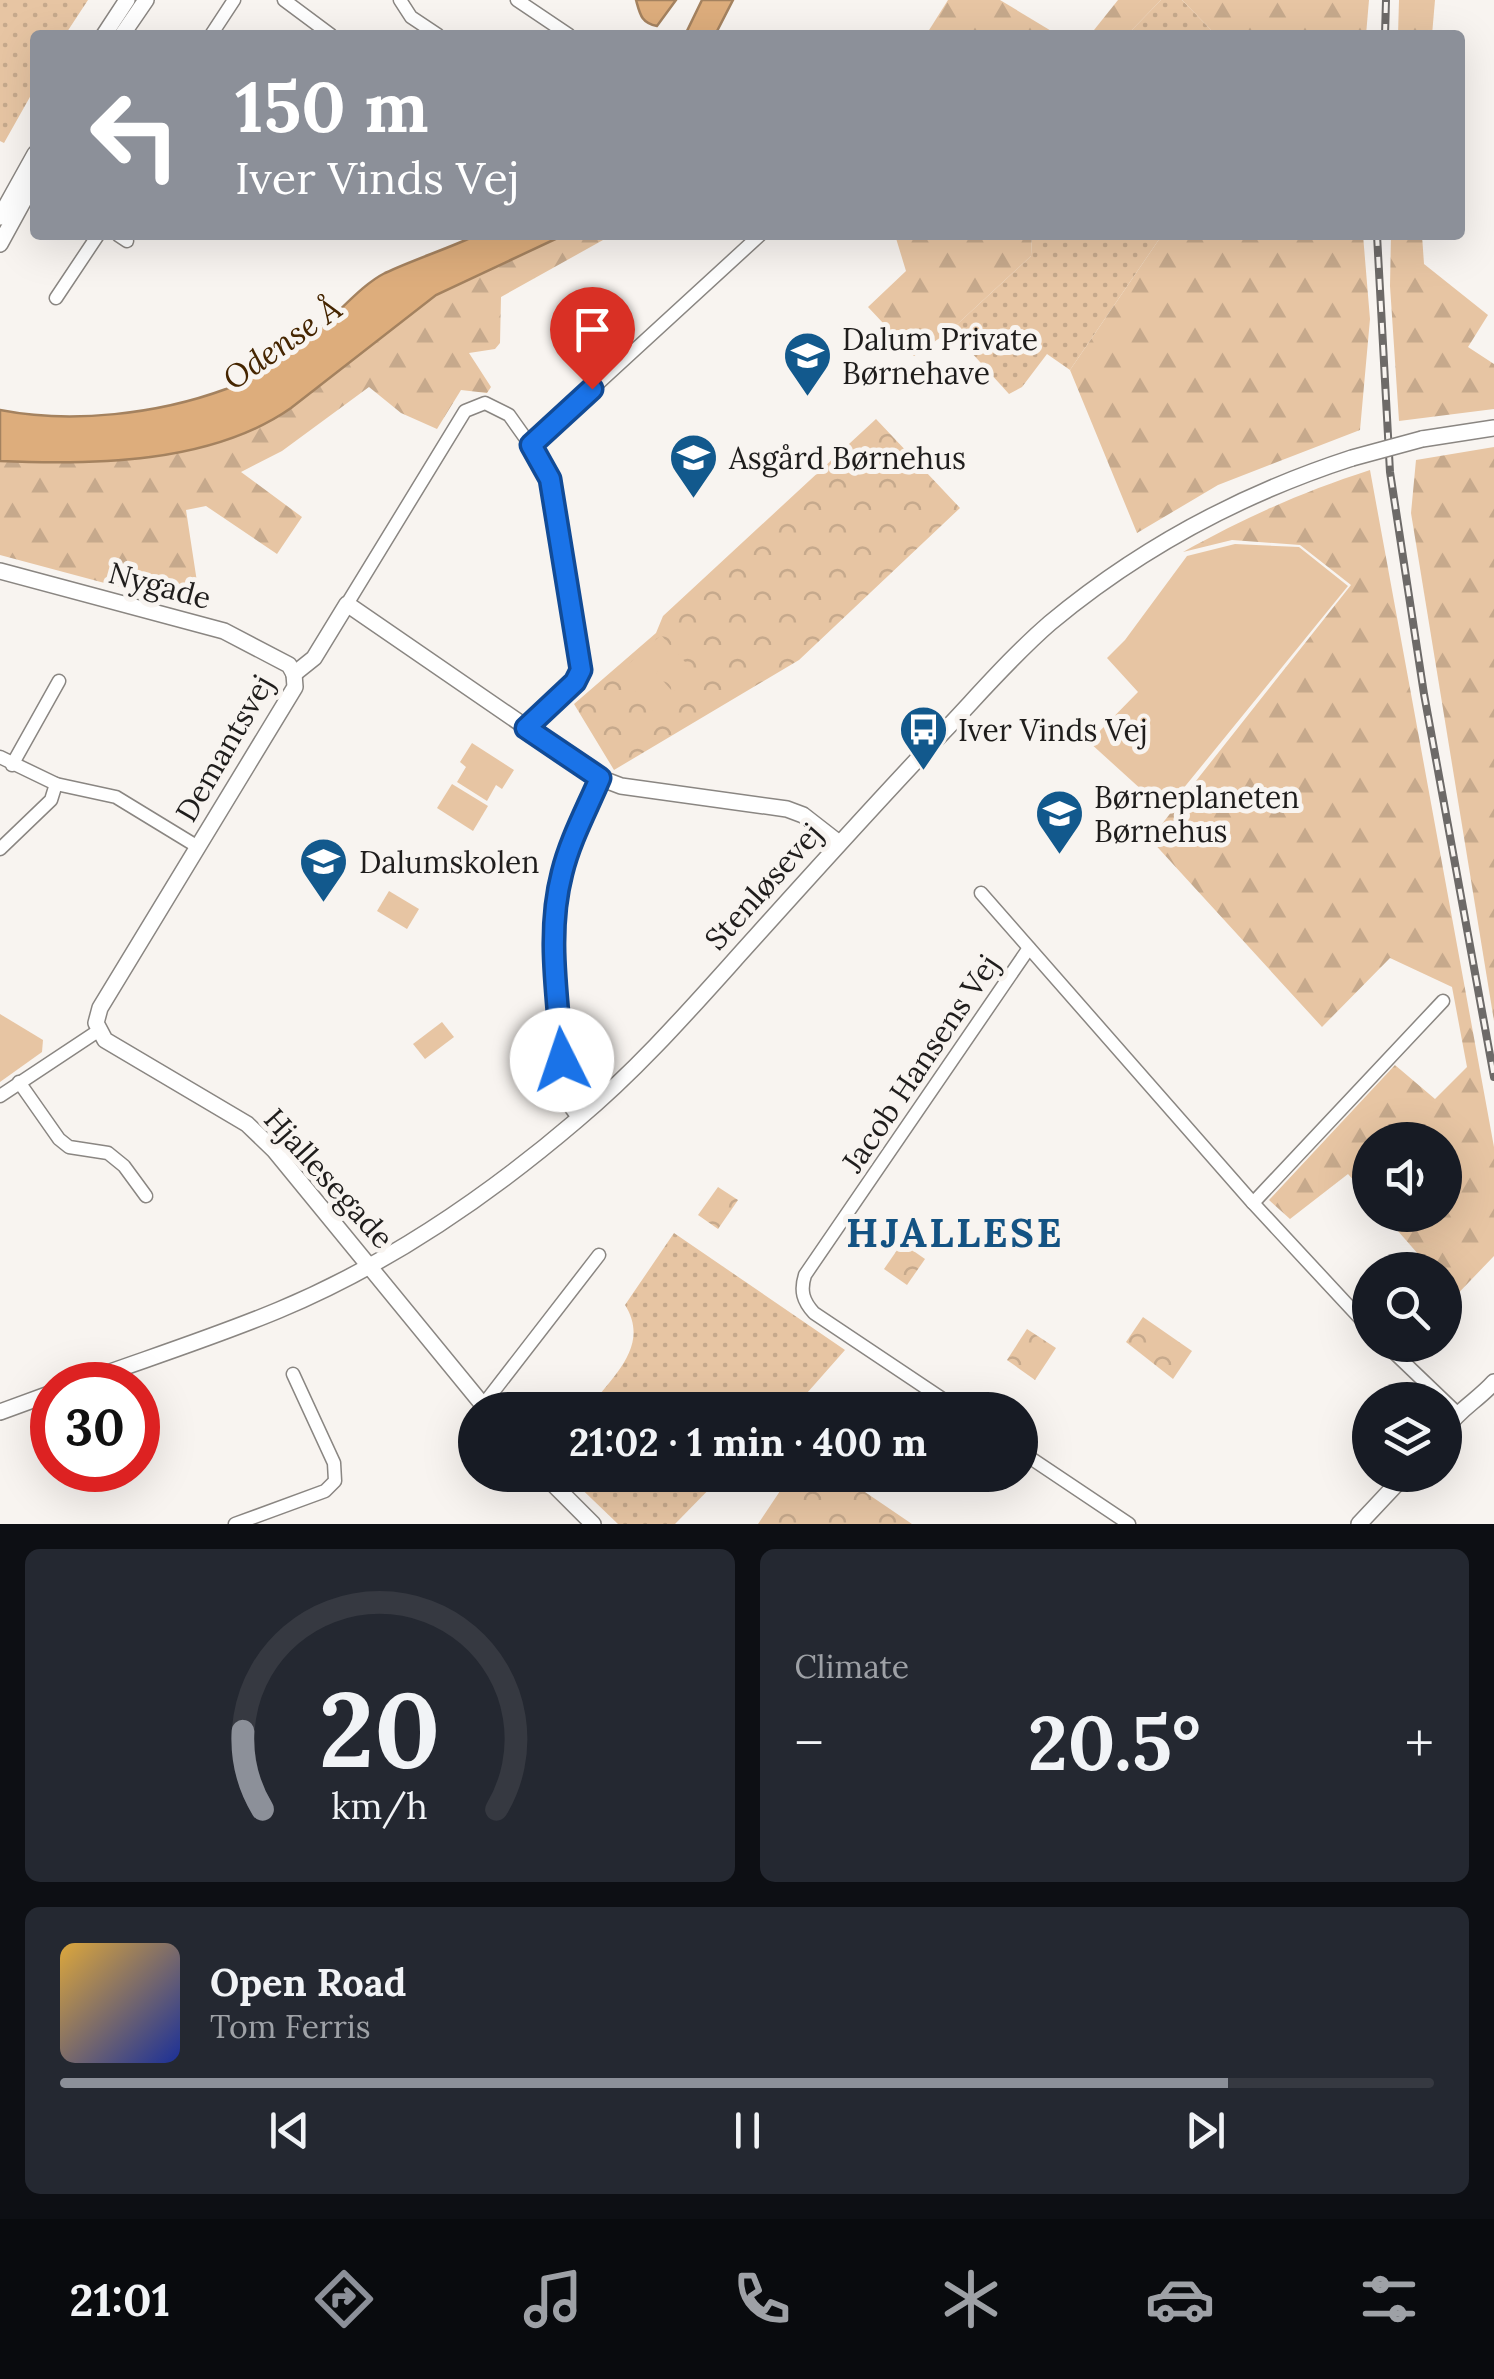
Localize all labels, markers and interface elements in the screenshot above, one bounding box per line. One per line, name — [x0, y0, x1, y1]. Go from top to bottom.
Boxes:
text: 150 m — [235, 62, 429, 151]
icon: left — [70, 70, 200, 200]
text: Iver Vinds Vej — [235, 149, 520, 206]
water label: Odense Å — [215, 287, 349, 399]
pin — [550, 287, 635, 390]
icon: arrive — [565, 302, 620, 357]
place label: Dalum Private Børnehave — [842, 320, 1038, 392]
school or university icon: Dalum Private Børnehave — [781, 330, 833, 398]
school or university icon: Asgård Børnehus — [668, 432, 720, 500]
place label: Asgård Børnehus — [728, 439, 966, 478]
street label: Nygade — [104, 553, 215, 618]
street label: Demantsvej — [167, 668, 282, 829]
bus stop icon: Iver Vinds Vej — [897, 704, 949, 772]
place label: Iver Vinds Vej — [958, 711, 1148, 750]
place label: Børneplaneten Børnehus — [1094, 778, 1300, 850]
school or university icon: Børneplaneten Børnehus — [1033, 788, 1085, 856]
street label: Stenløsevej — [696, 815, 831, 958]
school or university icon: Dalumskolen — [298, 836, 350, 904]
place label: Dalumskolen — [359, 843, 540, 881]
street label: Jacob Hansens Vej — [833, 947, 1008, 1180]
position arrow — [510, 1008, 614, 1112]
street label: Hjallesegade — [255, 1100, 402, 1257]
map controls — [1352, 1122, 1462, 1492]
button: sound — [1352, 1122, 1462, 1232]
district label: HJALLESE — [846, 1207, 1064, 1258]
button: search — [1352, 1252, 1462, 1362]
speed limit sign: 30 — [30, 1362, 160, 1492]
button: layers — [1352, 1382, 1462, 1492]
text: 21:02 · 1 min · 400 m — [569, 1418, 927, 1466]
text: Climate — [795, 1646, 909, 1687]
text: 20 — [319, 1662, 441, 1795]
text: 20.5° — [1028, 1695, 1201, 1791]
text: − — [795, 1708, 824, 1778]
text: + — [1405, 1708, 1434, 1778]
text: km/h — [331, 1783, 428, 1829]
text: Open Road — [210, 1958, 406, 2006]
text: Tom Ferris — [210, 2006, 371, 2047]
icon: previous — [262, 2103, 317, 2158]
icon: pause — [720, 2103, 775, 2158]
icon: next — [1178, 2103, 1233, 2158]
icon: directions — [309, 2264, 379, 2334]
icon: music — [518, 2264, 588, 2334]
icon: phone — [727, 2264, 797, 2334]
icon: climate — [936, 2264, 1006, 2334]
icon: car — [1145, 2264, 1215, 2334]
icon: filters — [1354, 2264, 1424, 2334]
text: 21:01 — [70, 2271, 170, 2328]

